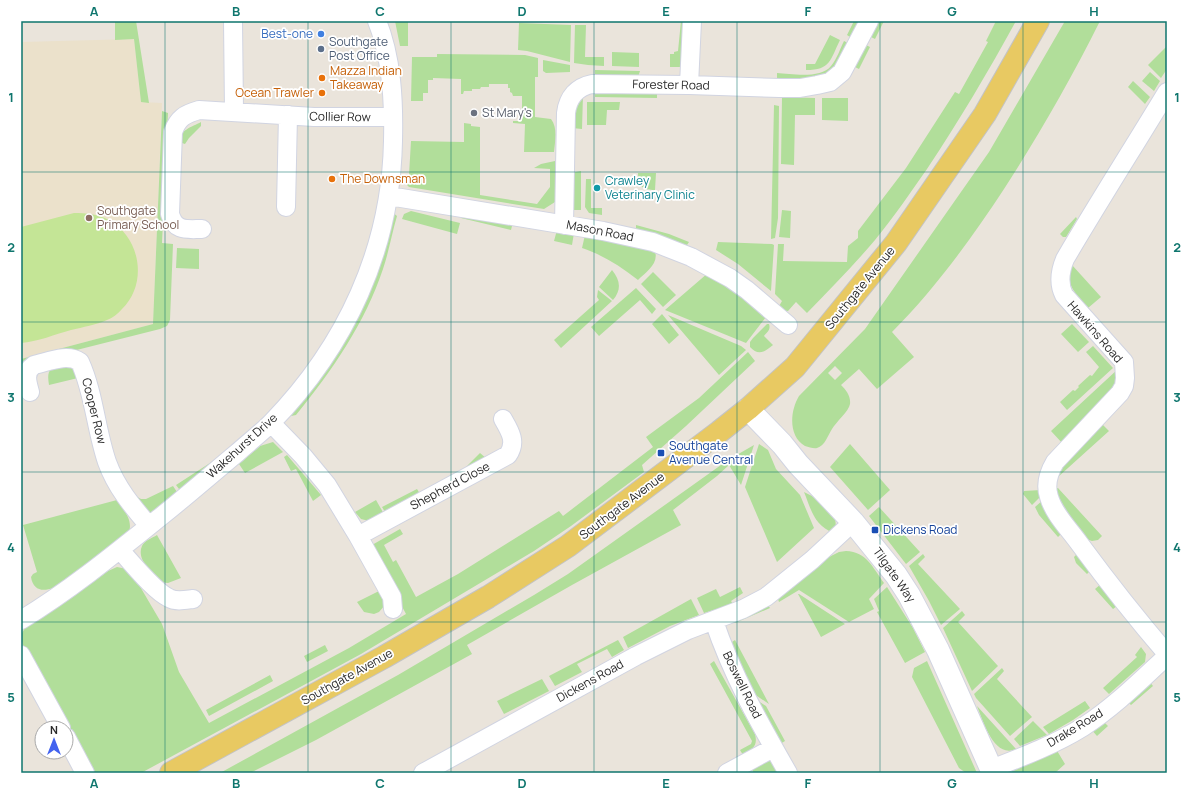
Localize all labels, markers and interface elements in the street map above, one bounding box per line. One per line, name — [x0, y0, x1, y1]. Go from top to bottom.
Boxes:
text: A — [90, 2, 99, 20]
text: B — [232, 2, 240, 20]
text: C — [375, 2, 385, 20]
text: D — [517, 2, 527, 20]
text: E — [662, 2, 670, 20]
text: F — [805, 2, 812, 20]
text: G — [947, 2, 957, 20]
text: H — [1089, 2, 1099, 20]
place label: Best-one — [261, 25, 313, 42]
marker: Best-one — [316, 29, 326, 39]
place label: Southgate Post Office — [329, 33, 390, 64]
marker: Southgate Post Office — [316, 44, 326, 54]
place label: Mazza Indian Takeaway — [330, 62, 402, 93]
marker: Mazza Indian Takeaway — [317, 73, 327, 83]
street label: Forester Road — [632, 75, 710, 94]
place label: Ocean Trawler — [235, 84, 315, 101]
text: 1 — [8, 88, 14, 106]
marker: Ocean Trawler — [317, 88, 327, 98]
text: 1 — [1174, 88, 1180, 106]
place label: St Mary's — [482, 104, 532, 121]
street label: Collier Row — [309, 107, 371, 126]
marker: St Mary's — [469, 108, 479, 118]
place label: The Downsman — [340, 170, 425, 187]
place label: Crawley Veterinary Clinic — [605, 172, 695, 203]
marker: The Downsman — [327, 174, 337, 184]
marker: Crawley Veterinary Clinic — [592, 183, 602, 193]
place label: Southgate Primary School — [97, 202, 179, 233]
marker: Southgate Primary School — [84, 213, 94, 223]
street label: Mason Road — [565, 216, 635, 245]
text: 2 — [7, 238, 15, 256]
text: 2 — [1173, 238, 1181, 256]
street label: Southgate Avenue — [821, 243, 898, 333]
street label: Hawkins Road — [1064, 297, 1127, 366]
street label: Cooper Row — [78, 376, 111, 446]
text: 3 — [7, 388, 15, 406]
text: 3 — [1173, 388, 1181, 406]
street label: Wakehurst Drive — [202, 409, 281, 482]
place label: Southgate Avenue Central — [669, 437, 753, 468]
marker: Southgate Avenue Central — [656, 448, 666, 458]
street label: Shepherd Close — [407, 457, 493, 514]
street label: Southgate Avenue — [576, 468, 668, 543]
place label: Dickens Road — [883, 521, 957, 538]
marker: Dickens Road — [870, 525, 880, 535]
text: 4 — [7, 538, 15, 556]
text: 4 — [1173, 538, 1181, 556]
street label: Tilgate Way — [869, 544, 920, 606]
street label: Southgate Avenue — [298, 644, 396, 709]
street label: Boswell Road — [719, 648, 766, 721]
street label: Dickens Road — [553, 655, 626, 706]
text: 5 — [7, 688, 15, 706]
text: 5 — [1173, 688, 1181, 706]
street label: Drake Road — [1044, 704, 1106, 751]
north arrow — [34, 720, 74, 760]
text: N — [50, 722, 58, 737]
text: A — [90, 774, 99, 792]
text: B — [232, 774, 240, 792]
text: C — [375, 774, 385, 792]
text: D — [517, 774, 527, 792]
text: E — [662, 774, 670, 792]
text: F — [805, 774, 812, 792]
text: G — [947, 774, 957, 792]
text: H — [1089, 774, 1099, 792]

